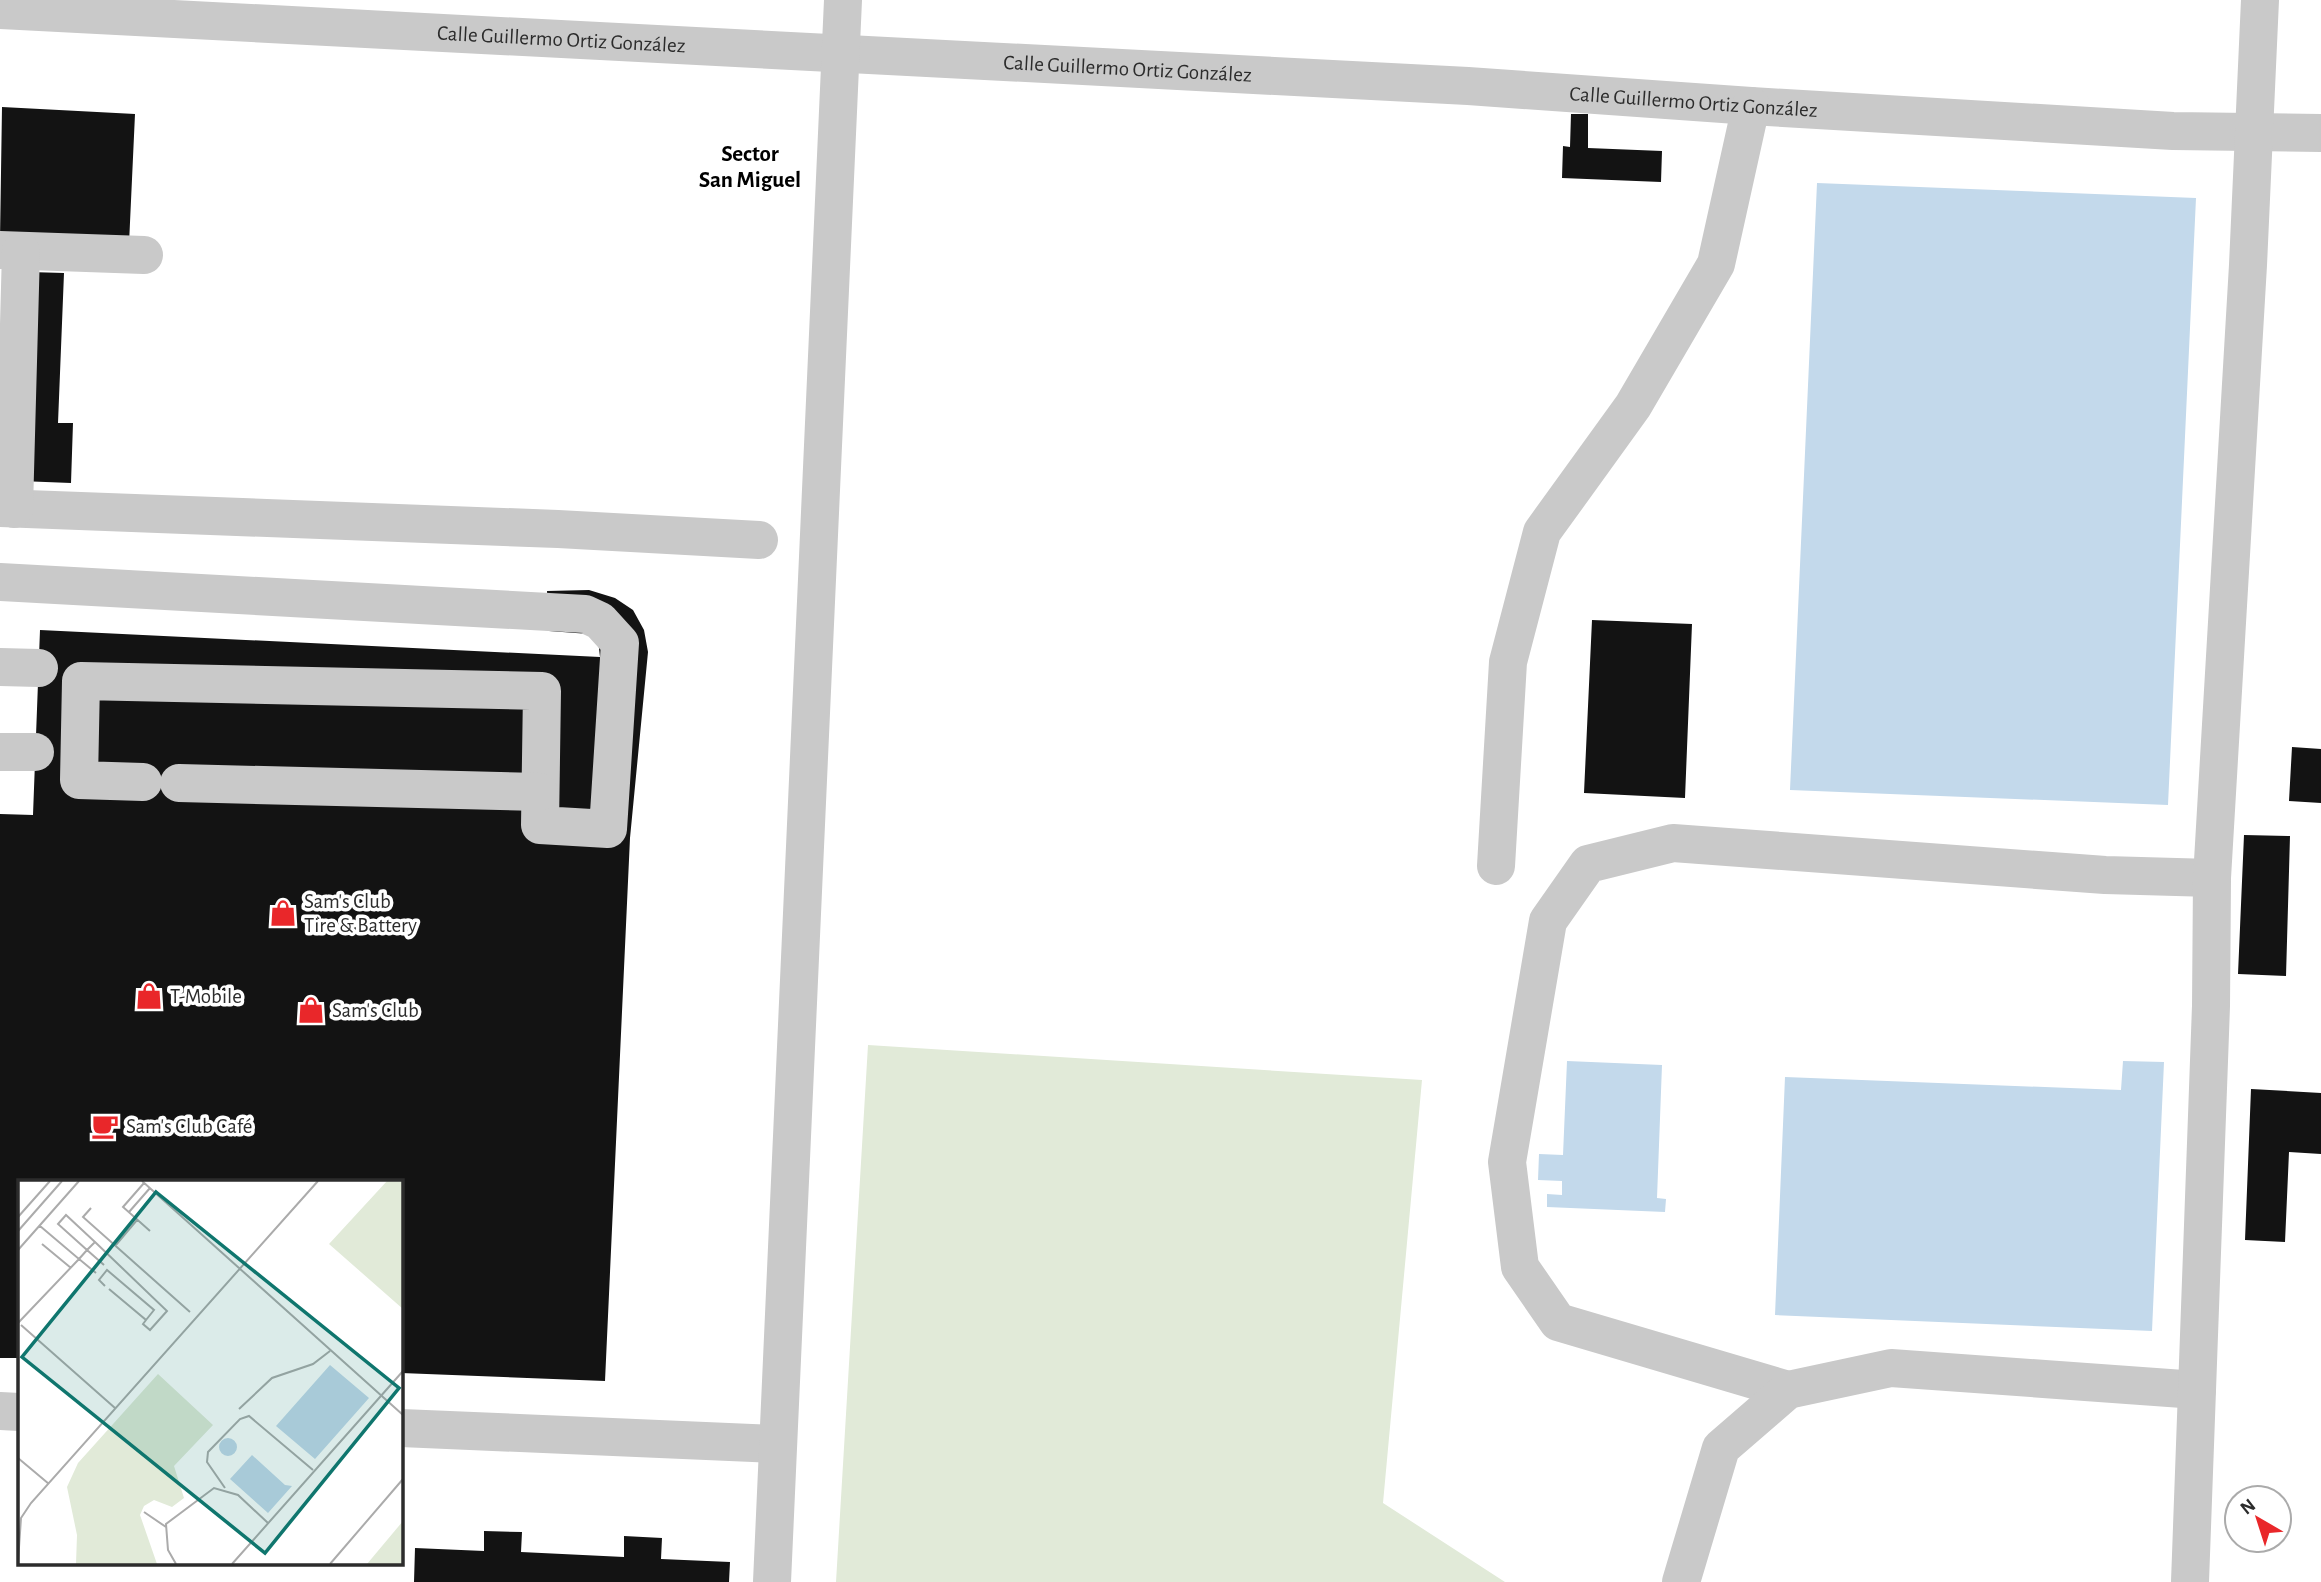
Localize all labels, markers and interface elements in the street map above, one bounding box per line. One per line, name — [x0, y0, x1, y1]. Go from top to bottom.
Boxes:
street label: Calle Guillermo Ortiz González — [436, 23, 686, 56]
street label: Calle Guillermo Ortiz González — [1003, 52, 1252, 86]
street label: Calle Guillermo Ortiz González — [1569, 83, 1818, 121]
district label: Sector San Miguel — [699, 143, 801, 192]
place label: Sam's Club Tire & Battery — [304, 891, 417, 936]
shop icon: Sam's Club Tire & Battery — [268, 898, 298, 928]
shop icon: T-Mobile — [134, 981, 164, 1011]
place label: T-Mobile — [170, 986, 242, 1007]
shop icon: Sam's Club — [296, 995, 326, 1025]
place label: Sam's Club — [332, 1000, 419, 1021]
cafe icon: Sam's Club Café — [90, 1111, 120, 1141]
place label: Sam's Club Café — [126, 1116, 252, 1137]
inset map — [18, 1180, 402, 1564]
north arrow — [2223, 1484, 2293, 1554]
text: N — [2237, 1495, 2259, 1518]

